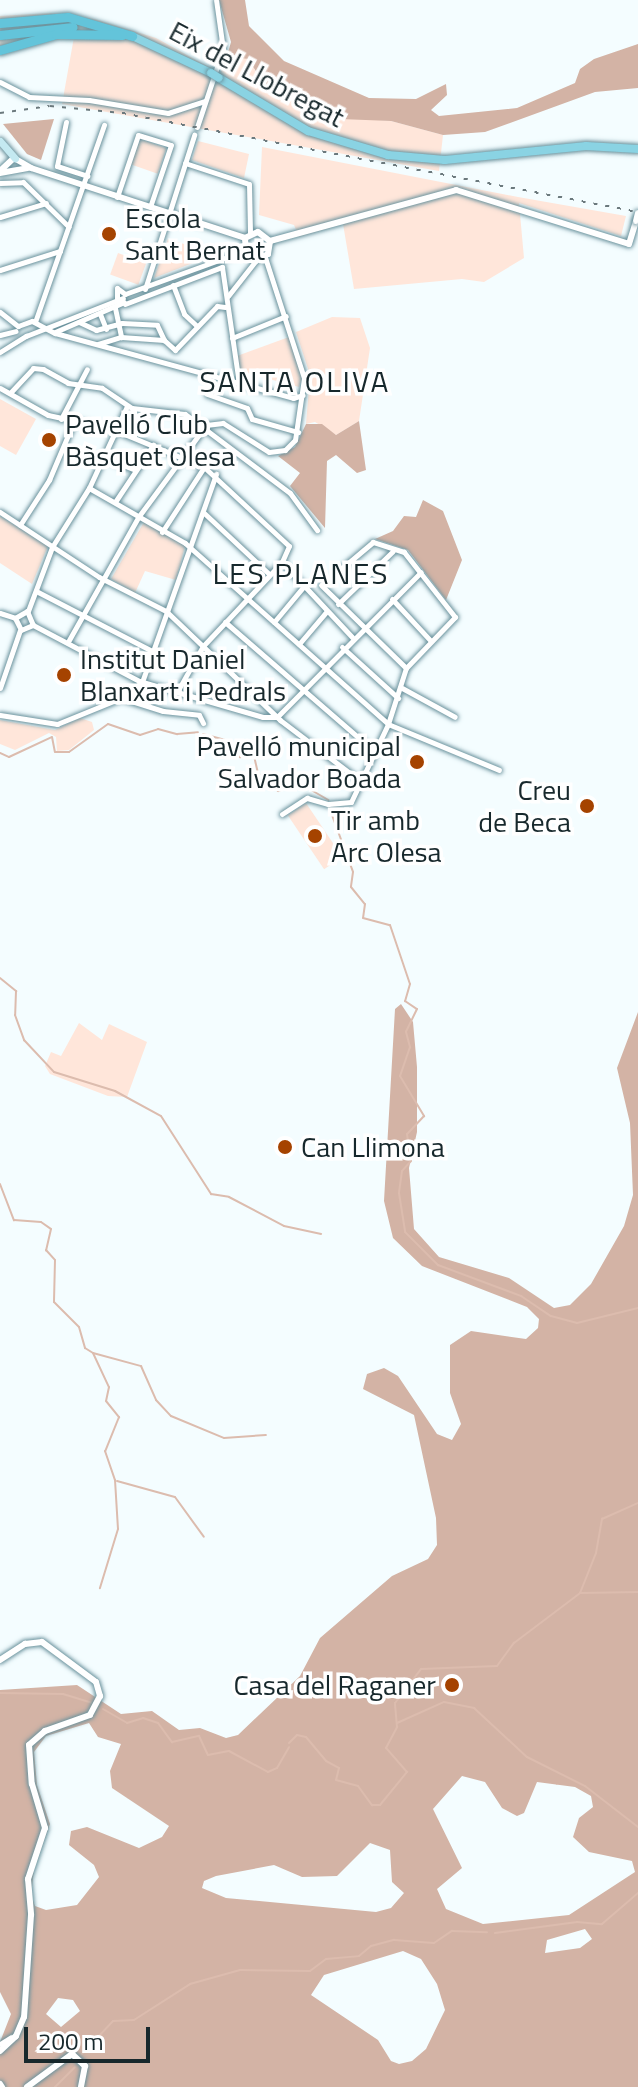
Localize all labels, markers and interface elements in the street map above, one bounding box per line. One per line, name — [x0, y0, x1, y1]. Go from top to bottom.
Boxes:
street label: Eix del Llobregat — [164, 14, 350, 134]
place label: Escola Sant Bernat — [125, 201, 265, 267]
marker: Escola Sant Bernat — [100, 225, 118, 243]
district label: SANTA OLIVA — [199, 363, 391, 399]
place label: Pavelló Club Bàsquet Olesa — [65, 407, 235, 473]
marker: Pavelló Club Bàsquet Olesa — [40, 431, 58, 449]
district label: LES PLANES — [213, 555, 389, 591]
place label: Institut Daniel Blanxart i Pedrals — [80, 642, 286, 708]
marker: Institut Daniel Blanxart i Pedrals — [55, 666, 73, 684]
place label: Pavelló municipal Salvador Boada — [196, 729, 401, 795]
marker: Pavelló municipal Salvador Boada — [408, 753, 426, 771]
place label: Creu de Beca — [478, 773, 571, 839]
marker: Creu de Beca — [578, 797, 596, 815]
place label: Tir amb Arc Olesa — [331, 803, 442, 869]
marker: Tir amb Arc Olesa — [306, 827, 324, 845]
place label: Can Llimona — [301, 1130, 445, 1164]
marker: Can Llimona — [276, 1138, 294, 1156]
place label: Casa del Raganer — [233, 1668, 436, 1702]
marker: Casa del Raganer — [443, 1676, 461, 1694]
scale bar — [28, 2011, 154, 2061]
text: 200 m — [38, 2023, 104, 2059]

